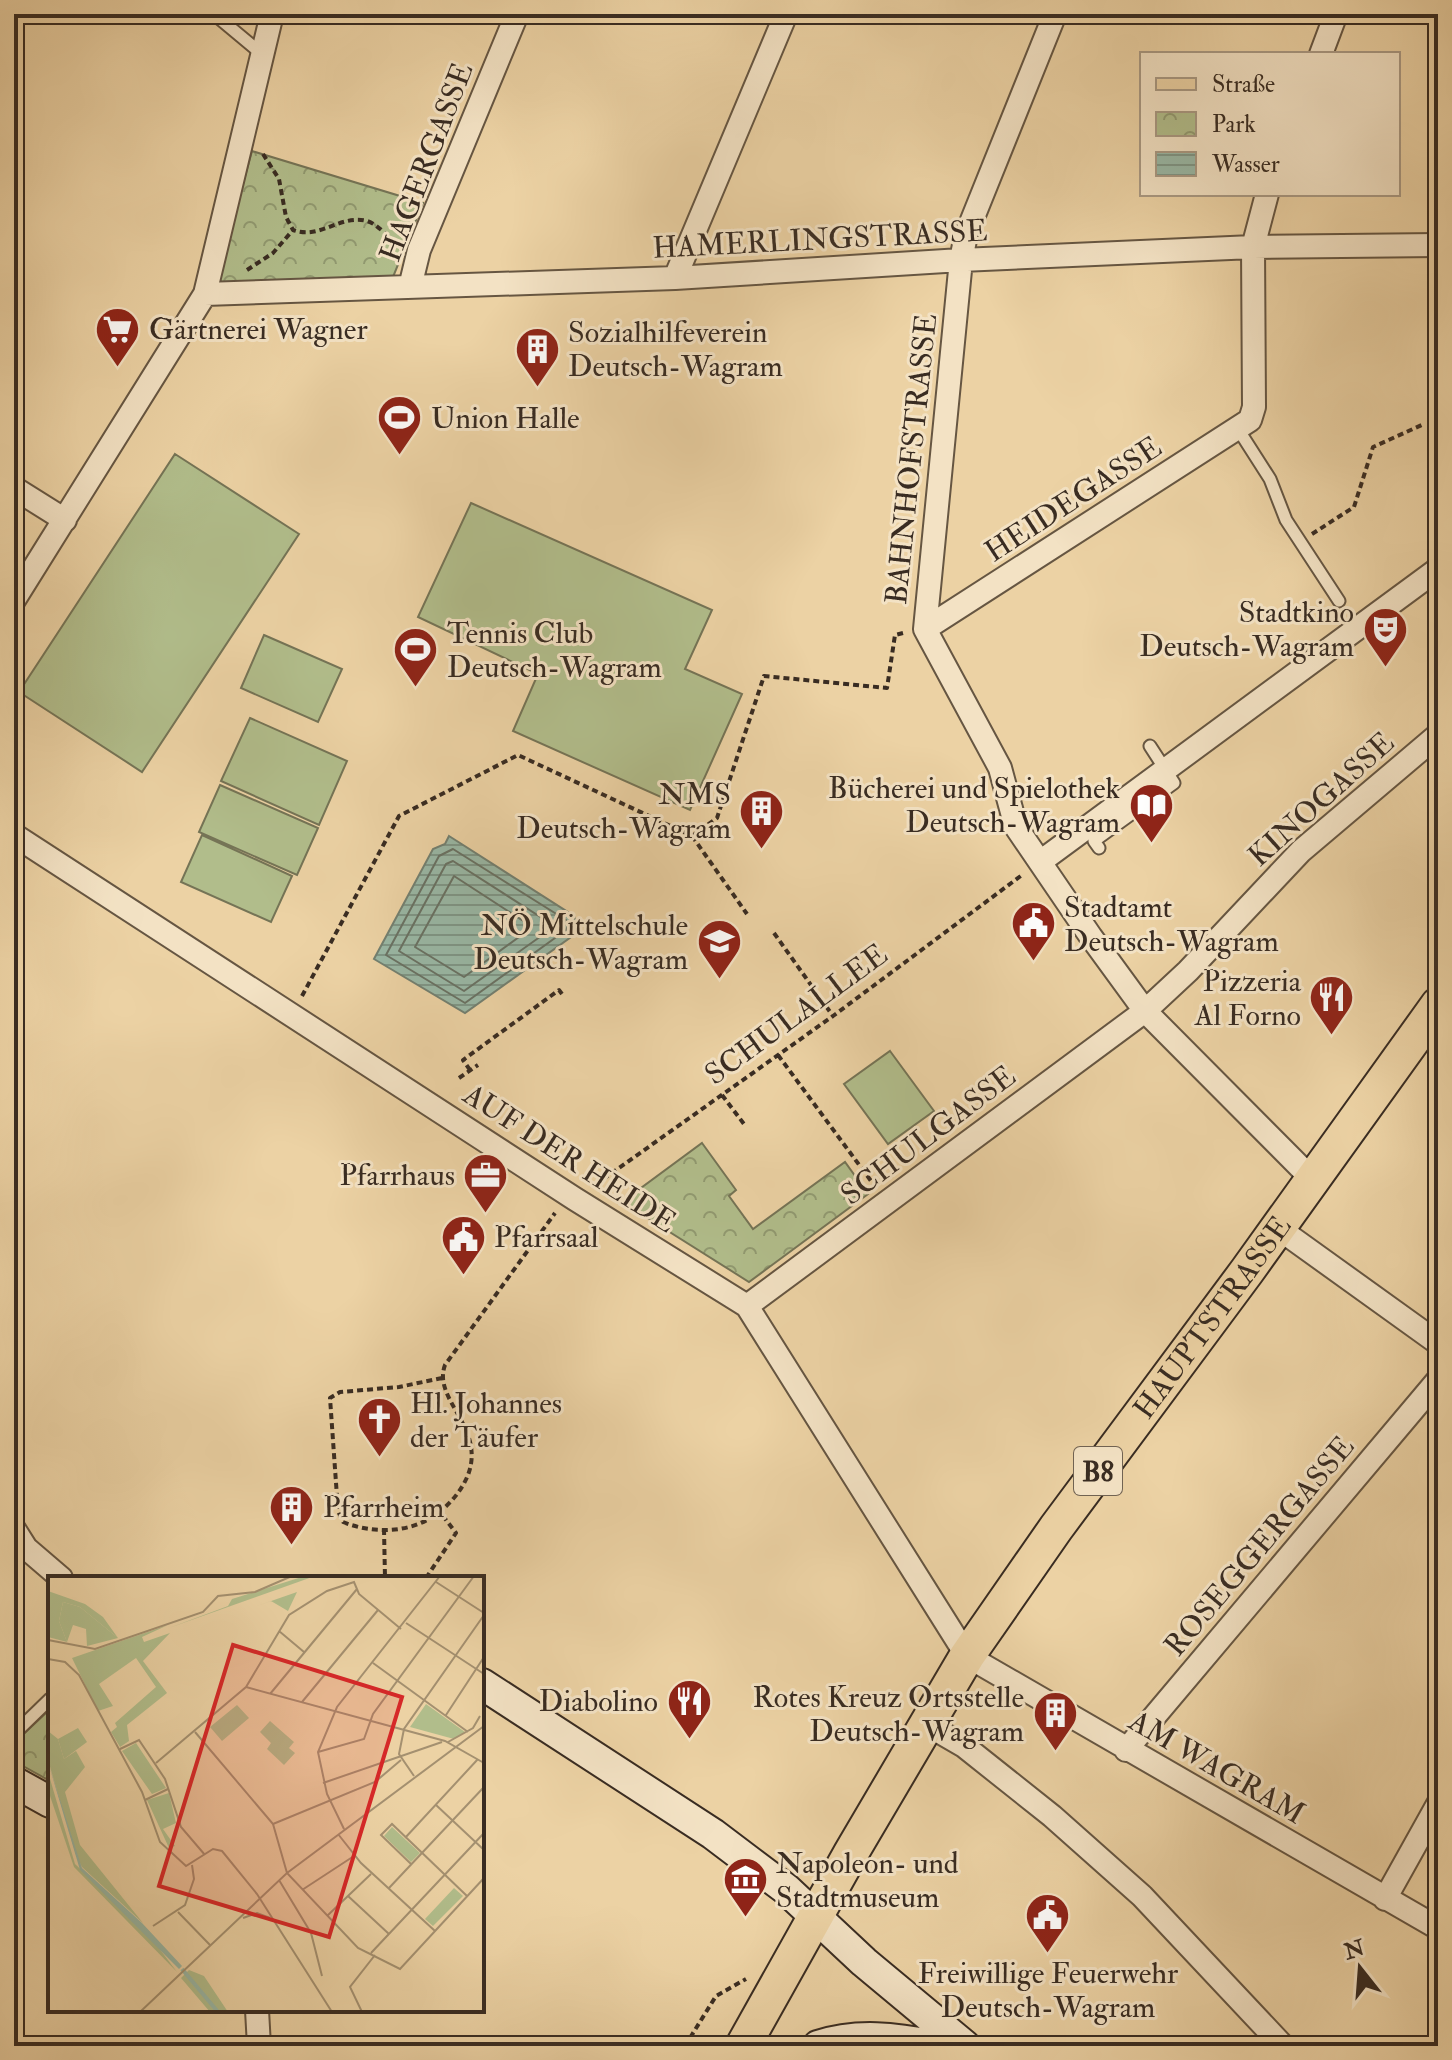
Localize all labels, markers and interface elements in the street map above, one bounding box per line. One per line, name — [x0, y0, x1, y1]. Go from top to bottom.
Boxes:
legend — [1140, 52, 1400, 196]
street label: HAGERGASSE — [372, 57, 481, 267]
text: Straße — [1212, 69, 1275, 100]
text: Park — [1212, 109, 1256, 140]
text: Wasser — [1211, 149, 1280, 180]
street label: HAMERLINGSTRASSE — [651, 212, 989, 267]
supermarket icon: Gärtnerei Wagner — [94, 305, 142, 368]
place label: Gärtnerei Wagner — [149, 311, 368, 348]
street label: BAHNHOFSTRASSE — [878, 312, 945, 606]
place label: Sozialhilfeverein Deutsch-Wagram — [568, 314, 783, 385]
building icon: Sozialhilfeverein Deutsch-Wagram — [513, 325, 561, 388]
sports icon: Union Halle — [376, 394, 424, 457]
place label: Union Halle — [431, 400, 580, 437]
street label: HEIDEGASSE — [978, 429, 1169, 570]
place label: Stadtkino Deutsch-Wagram — [1139, 594, 1354, 665]
theatre icon: Stadtkino Deutsch-Wagram — [1361, 605, 1409, 668]
place label: Tennis Club Deutsch-Wagram — [447, 615, 662, 686]
sports icon: Tennis Club Deutsch-Wagram — [392, 626, 440, 689]
street label: KINOGASSE — [1241, 724, 1402, 874]
place label: Bücherei und Spielothek Deutsch-Wagram — [828, 770, 1120, 841]
place label: NMS Deutsch-Wagram — [516, 776, 731, 847]
library icon: Bücherei und Spielothek Deutsch-Wagram — [1127, 781, 1175, 844]
building icon: NMS Deutsch-Wagram — [738, 787, 786, 850]
place label: Stadtamt Deutsch-Wagram — [1064, 889, 1279, 960]
public building icon: Stadtamt Deutsch-Wagram — [1009, 900, 1057, 963]
place label: NÖ Mittelschule Deutsch-Wagram — [473, 907, 688, 978]
school or university icon: NÖ Mittelschule Deutsch-Wagram — [695, 918, 743, 981]
street label: SCHULALLEE — [698, 936, 895, 1093]
place label: Pizzeria Al Forno — [1193, 963, 1302, 1034]
restaurant icon: Pizzeria Al Forno — [1308, 974, 1356, 1037]
street label: SCHULGASSE — [834, 1058, 1023, 1213]
street label: AUF DER HEIDE — [456, 1075, 683, 1241]
office icon: Pfarrhaus — [462, 1151, 510, 1214]
place label: Pfarrhaus — [339, 1157, 455, 1194]
street label: HAUPTSTRASSE — [1126, 1209, 1300, 1426]
public building icon: Pfarrsaal — [439, 1213, 487, 1276]
place label: Pfarrsaal — [494, 1219, 599, 1256]
place label: Hl. Johannes der Täufer — [410, 1385, 562, 1456]
church icon: Hl. Johannes der Täufer — [355, 1396, 403, 1459]
street label: ROSEGGERGASSE — [1157, 1429, 1362, 1664]
road number: B8 — [1074, 1447, 1122, 1495]
building icon: Pfarrheim — [268, 1483, 316, 1546]
place label: Pfarrheim — [323, 1489, 444, 1526]
inset map — [48, 1576, 484, 2012]
restaurant icon: Diabolino — [665, 1677, 713, 1740]
place label: Rotes Kreuz Ortsstelle Deutsch-Wagram — [753, 1679, 1024, 1750]
place label: Diabolino — [539, 1683, 658, 1720]
building icon: Rotes Kreuz Ortsstelle Deutsch-Wagram — [1031, 1690, 1079, 1753]
street label: AM WAGRAM — [1121, 1702, 1311, 1833]
place label: Napoleon- und Stadtmuseum — [776, 1845, 959, 1916]
museum icon: Napoleon- und Stadtmuseum — [721, 1856, 769, 1919]
public building icon: Freiwillige Feuerwehr Deutsch-Wagram — [1024, 1891, 1072, 1954]
north arrow — [1320, 1928, 1400, 2008]
text: N — [1340, 1933, 1368, 1966]
place label: Freiwillige Feuerwehr Deutsch-Wagram — [918, 1955, 1178, 2026]

